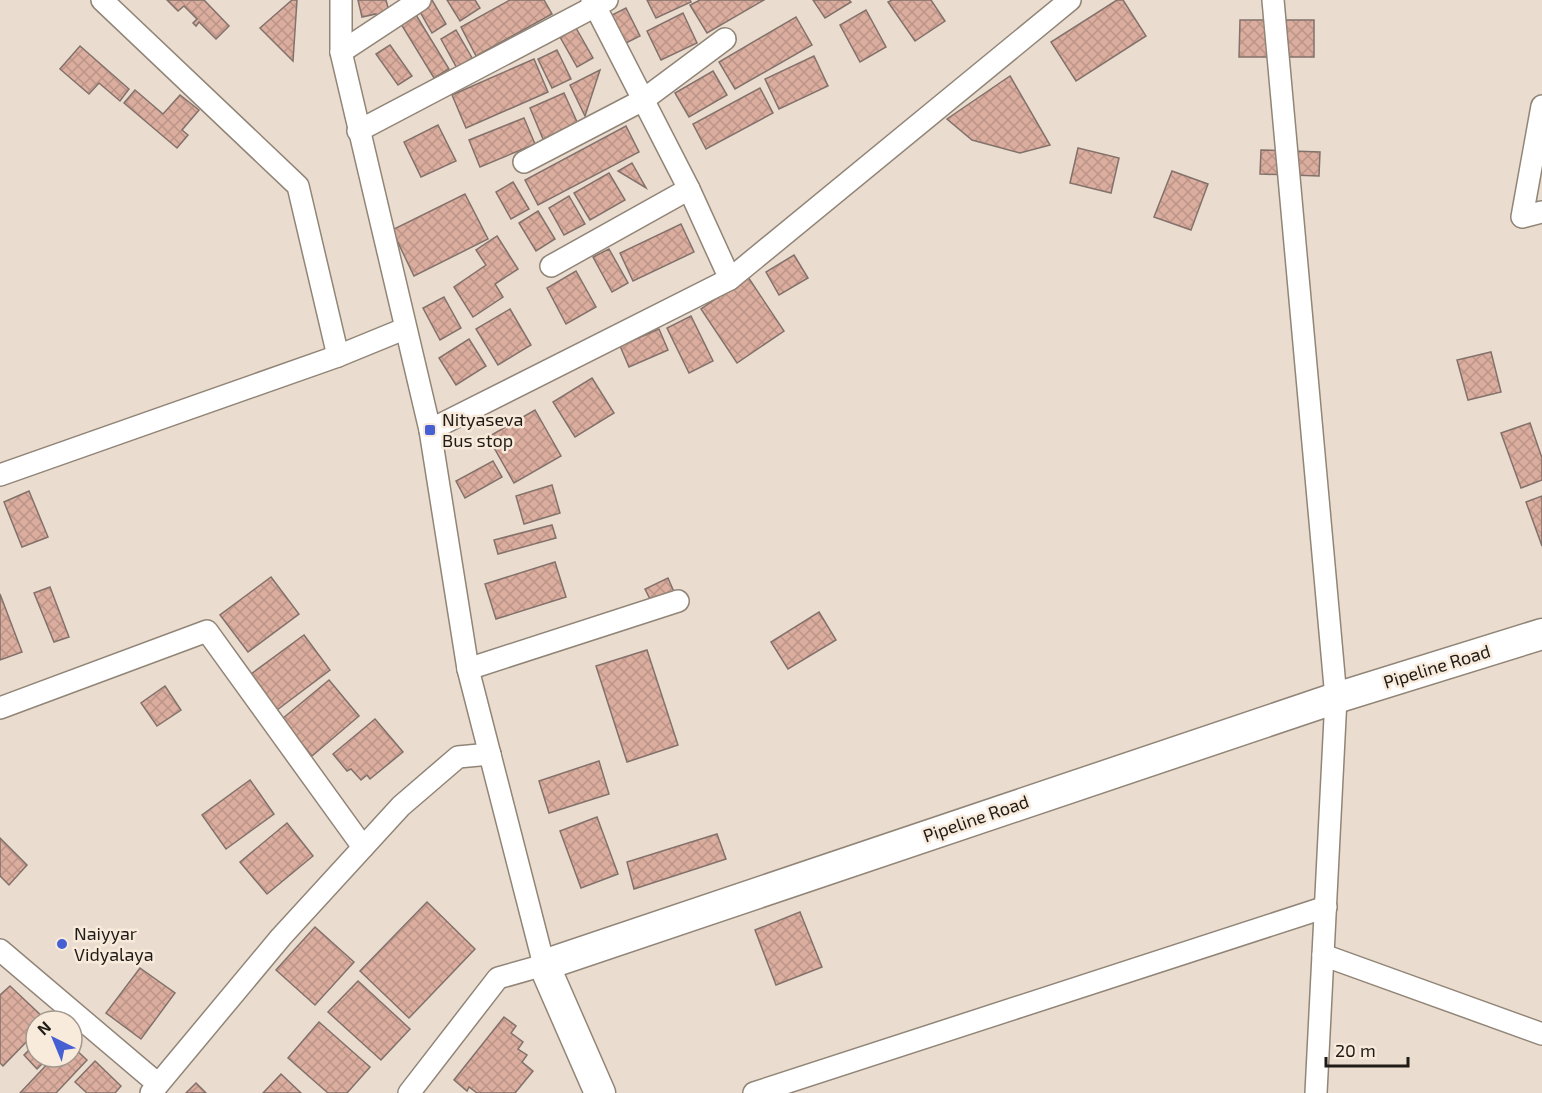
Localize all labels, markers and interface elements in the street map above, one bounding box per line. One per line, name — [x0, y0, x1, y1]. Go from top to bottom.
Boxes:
place label: Nityaseva Bus stop — [442, 408, 523, 451]
marker: Nityaseva Bus stop — [423, 423, 437, 437]
street label: Pipeline Road — [1381, 639, 1493, 693]
street label: Pipeline Road — [920, 790, 1032, 846]
place label: Naiyyar Vidyalaya — [74, 922, 154, 965]
marker: Naiyyar Vidyalaya — [55, 937, 69, 951]
north arrow — [24, 1009, 84, 1069]
text: N — [33, 1017, 54, 1039]
scale bar — [1326, 1030, 1408, 1068]
text: 20 m — [1335, 1039, 1376, 1061]

